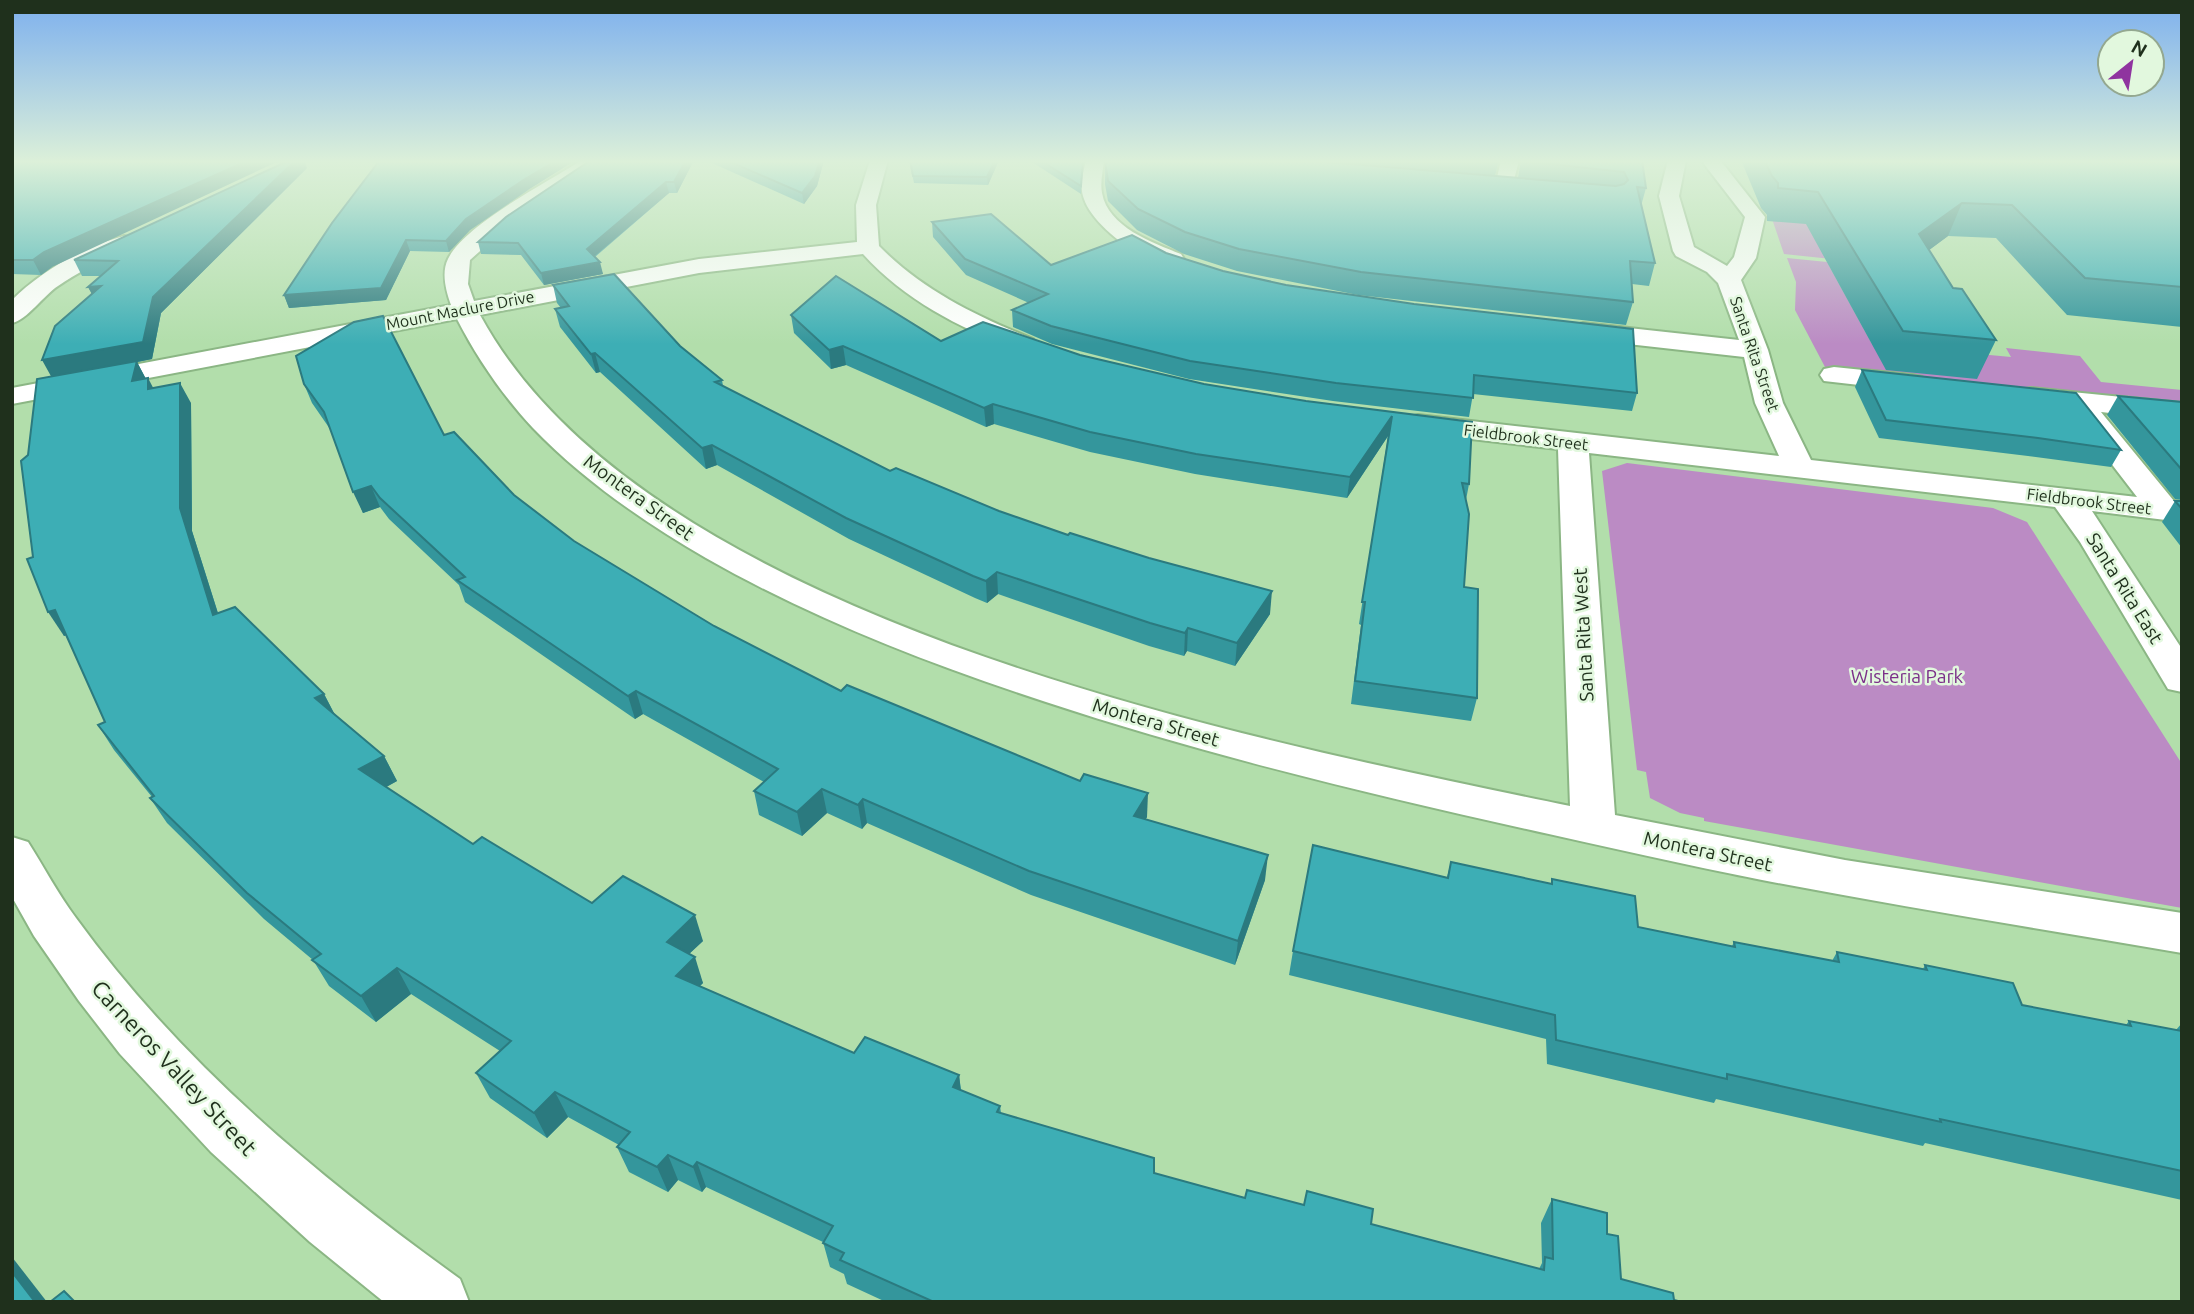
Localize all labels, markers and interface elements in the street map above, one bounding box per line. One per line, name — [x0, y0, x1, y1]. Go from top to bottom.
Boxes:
north arrow — [2096, 28, 2166, 98]
text: N — [2128, 35, 2151, 61]
street label: Mount Maclure Drive — [384, 287, 536, 333]
street label: Santa Rita Street — [1727, 294, 1783, 415]
street label: Fieldbrook Street — [1463, 420, 1590, 454]
street label: Montera Street — [580, 450, 699, 545]
street label: Fieldbrook Street — [2026, 484, 2153, 518]
street label: Santa Rita East — [2082, 529, 2168, 648]
street label: Santa Rita West — [1568, 567, 1597, 702]
park label: Wisteria Park — [1851, 665, 1964, 687]
street label: Montera Street — [1090, 693, 1222, 751]
street label: Montera Street — [1642, 827, 1775, 875]
street label: Carneros Valley Street — [87, 975, 262, 1160]

